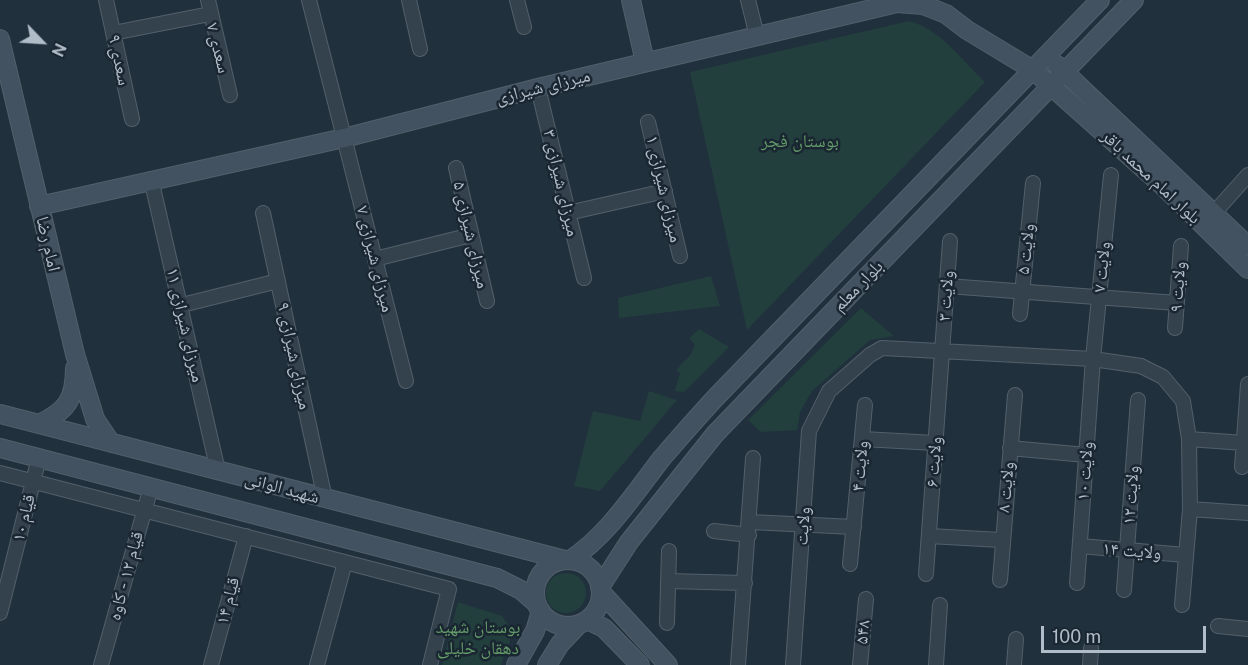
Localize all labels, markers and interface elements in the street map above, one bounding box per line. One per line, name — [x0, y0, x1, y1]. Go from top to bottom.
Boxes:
north arrow — [12, 12, 72, 72]
street label: سعدی ۷ — [201, 20, 235, 76]
street label: سعدی ۹ — [103, 33, 135, 87]
text: N — [48, 40, 70, 59]
street label: میرزای شیرازی — [494, 65, 592, 109]
street label: بلوار امام محمد باقر — [1097, 125, 1205, 229]
street label: میرزای شیرازی ۳ — [538, 127, 584, 239]
park label: بوستان فجر — [761, 130, 839, 152]
street label: میرزای شیرازی ۱ — [641, 133, 687, 245]
street label: میرزای شیرازی ۵ — [448, 179, 494, 291]
street label: میرزای شیرازی ۷ — [351, 203, 399, 315]
street label: امام رضا — [31, 214, 65, 274]
street label: ولایت ۵ — [1013, 222, 1039, 276]
street label: ولایت ۷ — [1089, 240, 1115, 294]
street label: بلوار معلم — [828, 256, 888, 316]
street label: ولایت ۹ — [1165, 261, 1191, 313]
street label: میرزای شیرازی ۱۱ — [161, 265, 209, 385]
street label: ولایت ۳ — [933, 270, 959, 322]
street label: میرزای شیرازی ۹ — [272, 300, 316, 412]
street label: ولایت ۶ — [921, 436, 947, 488]
street label: ولایت ۴ — [847, 440, 873, 492]
street label: ولایت ۱۰ — [1072, 441, 1098, 501]
street label: ولایت ۸ — [993, 461, 1019, 513]
street label: ولایت ۱۲ — [1118, 465, 1144, 525]
street label: شهید الوانی — [242, 468, 322, 508]
street label: قیام ۱۰ — [8, 492, 40, 544]
street label: ولایت — [791, 506, 815, 546]
street label: قیام ۱۲ - کاوه — [104, 529, 148, 623]
street label: ولایت ۱۴ — [1102, 538, 1162, 564]
street label: قیام ۱۴ — [211, 575, 245, 627]
scale bar — [1044, 614, 1209, 652]
park label: بوستان شهید دهقان خلیلی — [436, 616, 520, 658]
street label: ۵۴۸ — [851, 619, 875, 645]
text: 100 m — [1052, 626, 1101, 647]

